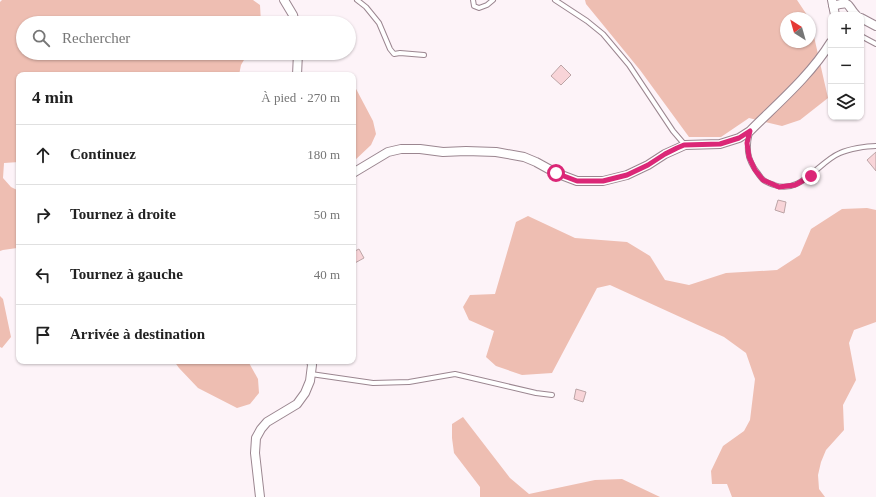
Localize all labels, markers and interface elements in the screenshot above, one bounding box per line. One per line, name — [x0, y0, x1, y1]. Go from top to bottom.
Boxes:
north arrow — [780, 12, 816, 48]
map controls — [828, 12, 864, 120]
button: + — [828, 12, 864, 48]
search box — [16, 16, 356, 60]
icon: search — [30, 27, 52, 49]
text: Rechercher — [62, 30, 130, 46]
button: − — [828, 48, 864, 84]
button: layers — [828, 84, 864, 120]
text: 4 min — [32, 88, 73, 107]
text: À pied · 270 m — [261, 90, 340, 105]
icon: ahead — [32, 144, 54, 166]
text: Continuez — [70, 146, 136, 162]
text: 180 m — [307, 147, 340, 162]
route start — [547, 164, 565, 182]
route end — [802, 167, 820, 185]
icon: right — [32, 204, 54, 226]
text: Tournez à droite — [70, 206, 176, 222]
text: 50 m — [314, 207, 340, 222]
icon: left — [32, 264, 54, 286]
text: Tournez à gauche — [70, 266, 183, 282]
text: 40 m — [314, 267, 340, 282]
icon: arrive — [32, 324, 54, 346]
text: Arrivée à destination — [70, 326, 205, 342]

